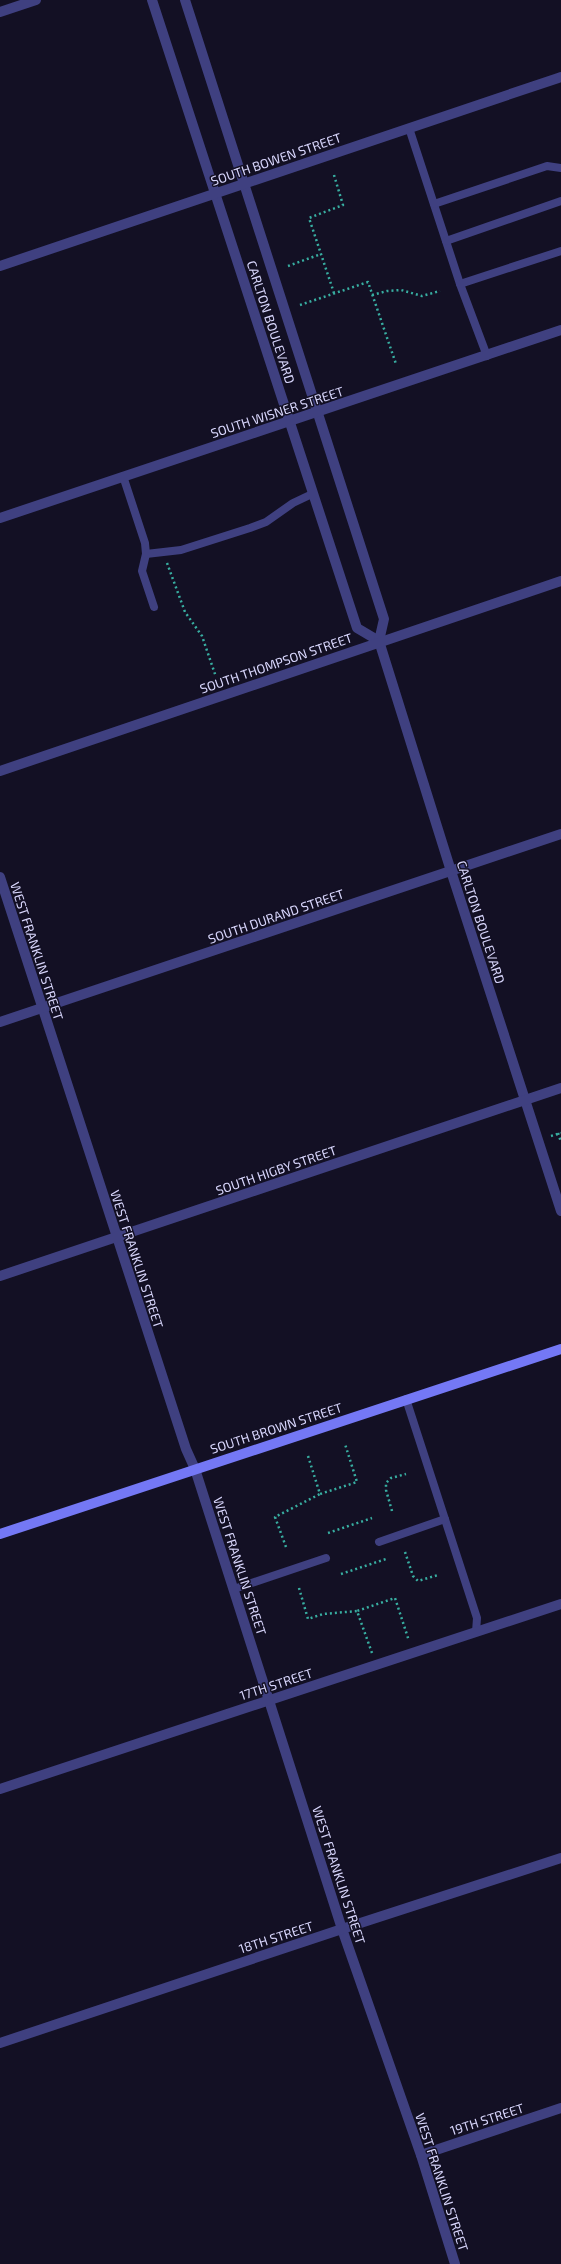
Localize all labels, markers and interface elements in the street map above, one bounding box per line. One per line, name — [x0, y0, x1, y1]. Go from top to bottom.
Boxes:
street label: SOUTH BOWEN STREET — [209, 129, 344, 189]
street label: CARLTON BOULEVARD — [244, 258, 298, 386]
street label: SOUTH WISNER STREET — [208, 383, 346, 441]
street label: SOUTH THOMPSON STREET — [198, 629, 355, 697]
street label: CARLTON BOULEVARD — [454, 858, 508, 986]
street label: WEST FRANKLIN STREET — [7, 880, 67, 1022]
street label: SOUTH DURAND STREET — [206, 885, 347, 947]
street label: SOUTH HIGBY STREET — [213, 1142, 339, 1198]
street label: WEST FRANKLIN STREET — [107, 1188, 167, 1330]
street label: SOUTH BROWN STREET — [208, 1399, 344, 1457]
street label: WEST FRANKLIN STREET — [210, 1495, 270, 1637]
street label: 17TH STREET — [237, 1665, 315, 1703]
street label: WEST FRANKLIN STREET — [309, 1804, 369, 1946]
street label: 18TH STREET — [237, 1917, 316, 1957]
street label: 19TH STREET — [448, 2099, 526, 2138]
street label: WEST FRANKLIN STREET — [412, 2111, 472, 2253]

